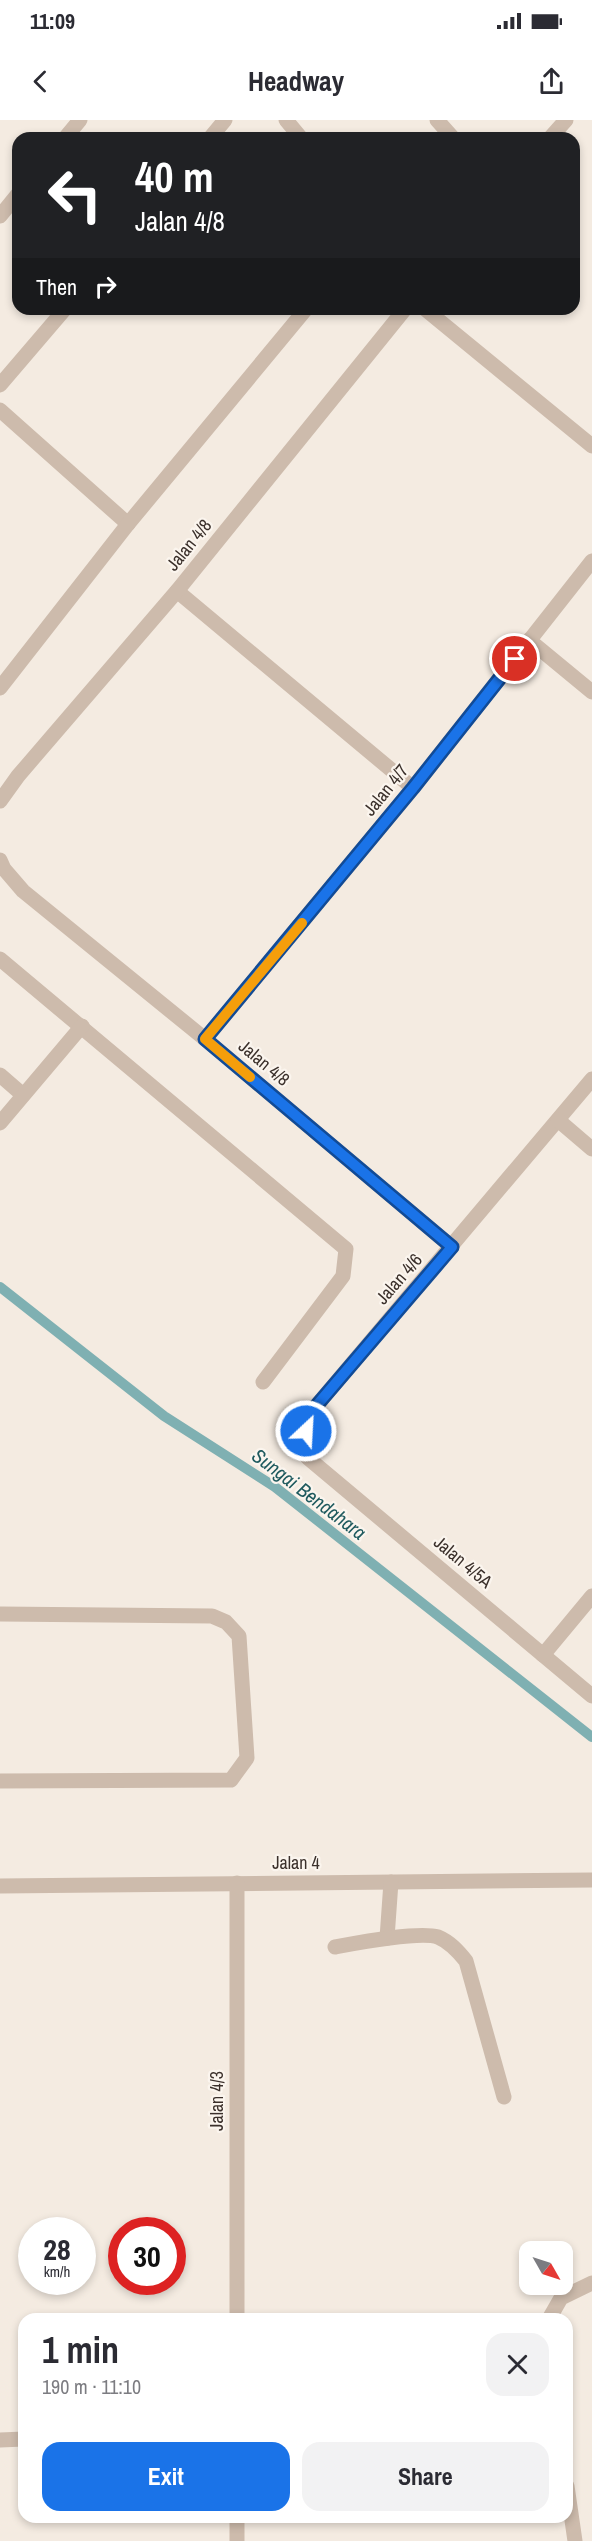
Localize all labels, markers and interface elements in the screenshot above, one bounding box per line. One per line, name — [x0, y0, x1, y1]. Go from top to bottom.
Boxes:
text: 11:09 — [30, 6, 75, 36]
text: Headway — [248, 63, 344, 99]
icon: back — [24, 65, 57, 98]
icon: share — [535, 65, 568, 98]
text: 40 m — [135, 149, 214, 205]
icon: left — [36, 156, 114, 234]
text: Jalan 4/8 — [135, 203, 225, 239]
icon: right — [89, 270, 122, 303]
text: Then — [36, 272, 77, 302]
street label: Jalan 4/8 — [160, 514, 217, 576]
pin — [489, 633, 540, 684]
icon: arrive — [498, 642, 531, 675]
street label: Jalan 4/7 — [357, 759, 414, 821]
street label: Jalan 4/8 — [233, 1034, 295, 1091]
street label: Jalan 4/6 — [370, 1248, 428, 1309]
position arrow — [274, 1399, 338, 1463]
water label: Sungai Bendahara — [247, 1442, 372, 1546]
street label: Jalan 4/5A — [429, 1530, 498, 1594]
street label: Jalan 4 — [272, 1850, 320, 1875]
street label: Jalan 4/3 — [204, 2071, 229, 2131]
speed limit sign: 30 — [108, 2217, 186, 2295]
text: 28 — [43, 2229, 71, 2269]
north arrow — [519, 2241, 573, 2295]
map controls — [519, 2241, 573, 2295]
text: km/h — [44, 2261, 70, 2282]
text: 1 min — [42, 2326, 119, 2374]
button: close — [486, 2333, 549, 2396]
text: 190 m · 11:10 — [42, 2373, 141, 2400]
button: Exit — [42, 2442, 290, 2511]
button: Share — [302, 2442, 549, 2511]

